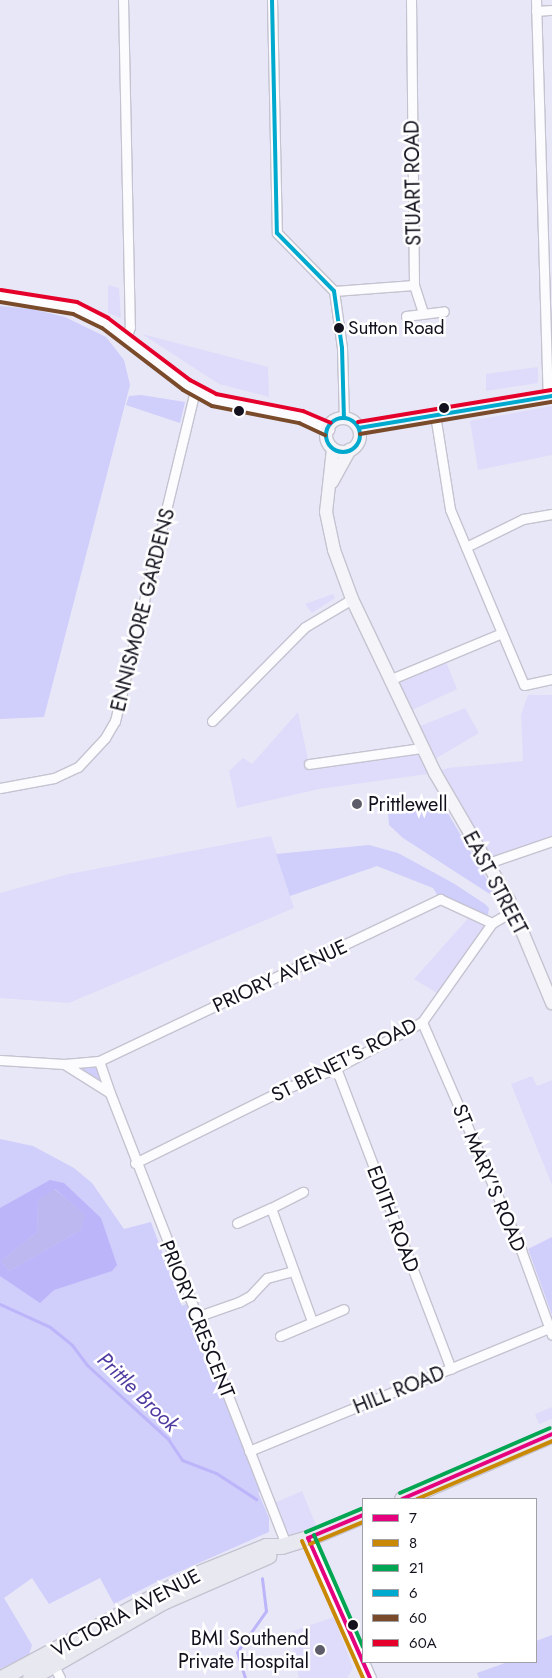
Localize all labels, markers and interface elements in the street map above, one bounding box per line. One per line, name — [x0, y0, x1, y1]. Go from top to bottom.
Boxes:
street label: STUART ROAD — [400, 120, 426, 246]
place label: Sutton Road — [348, 317, 445, 339]
marker: Sutton Road — [334, 323, 344, 333]
unlabelled marker — [439, 403, 449, 413]
unlabelled marker — [234, 406, 244, 416]
street label: ENNISMORE GARDENS — [106, 506, 180, 714]
place label: Prittlewell — [368, 792, 448, 816]
marker: Prittlewell — [350, 797, 364, 811]
street label: EAST STREET — [458, 827, 532, 939]
street label: PRIORY AVENUE — [209, 934, 351, 1018]
street label: ST BENET'S ROAD — [267, 1013, 421, 1107]
street label: ST. MARY'S ROAD — [447, 1101, 531, 1255]
street label: EDITH ROAD — [362, 1162, 424, 1276]
street label: PRIORY CRESCENT — [154, 1237, 240, 1401]
water label: Prittle Brook — [92, 1347, 184, 1437]
street label: HILL ROAD — [350, 1361, 448, 1419]
legend — [362, 1498, 537, 1663]
text: 7 — [409, 1507, 417, 1529]
text: 8 — [409, 1532, 417, 1554]
text: 21 — [409, 1557, 424, 1579]
street label: VICTORIA AVENUE — [48, 1564, 204, 1662]
text: 6 — [409, 1582, 418, 1604]
text: 60 — [409, 1607, 427, 1629]
unlabelled marker — [348, 1620, 358, 1630]
place label: BMI Southend Private Hospital — [178, 1626, 309, 1673]
text: 60A — [409, 1632, 437, 1654]
marker: BMI Southend Private Hospital — [313, 1643, 327, 1657]

